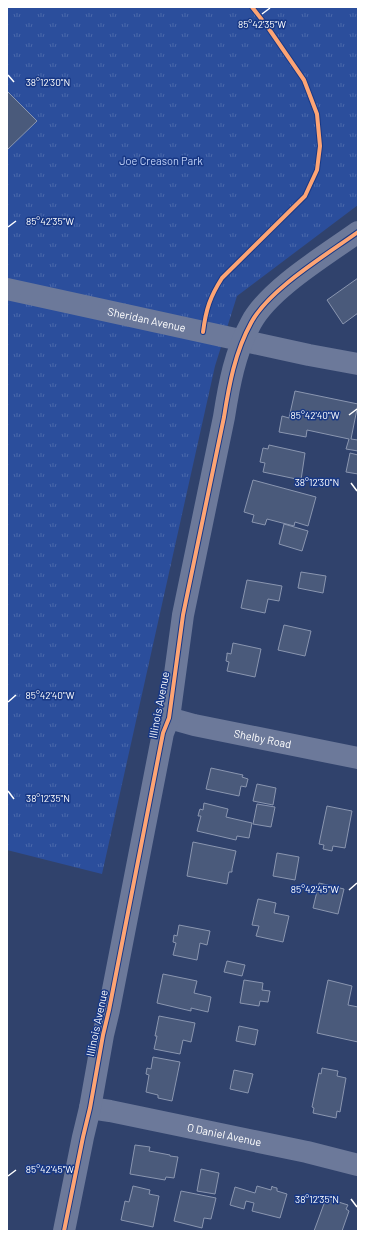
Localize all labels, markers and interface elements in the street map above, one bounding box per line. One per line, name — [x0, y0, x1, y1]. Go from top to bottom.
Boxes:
text: 85°42'35"W — [238, 18, 286, 30]
text: 38°12'30"N — [26, 76, 70, 88]
park label: Joe Creason Park — [119, 154, 203, 167]
text: 85°42'35"W — [26, 215, 74, 227]
street label: Sheridan Avenue — [106, 304, 187, 334]
text: 85°42'40"W — [291, 409, 340, 421]
text: 38°12'30"N — [295, 476, 339, 488]
street label: Illinois Avenue — [146, 670, 171, 739]
text: 85°42'40"W — [26, 689, 75, 701]
street label: Shelby Road — [233, 726, 293, 750]
text: 38°12'35"N — [26, 792, 70, 804]
text: 85°42'45"W — [291, 883, 339, 895]
street label: Illinois Avenue — [83, 988, 110, 1057]
street label: O Daniel Avenue — [186, 1120, 263, 1148]
text: 85°42'45"W — [26, 1163, 74, 1175]
text: 38°12'35"N — [295, 1193, 339, 1205]

